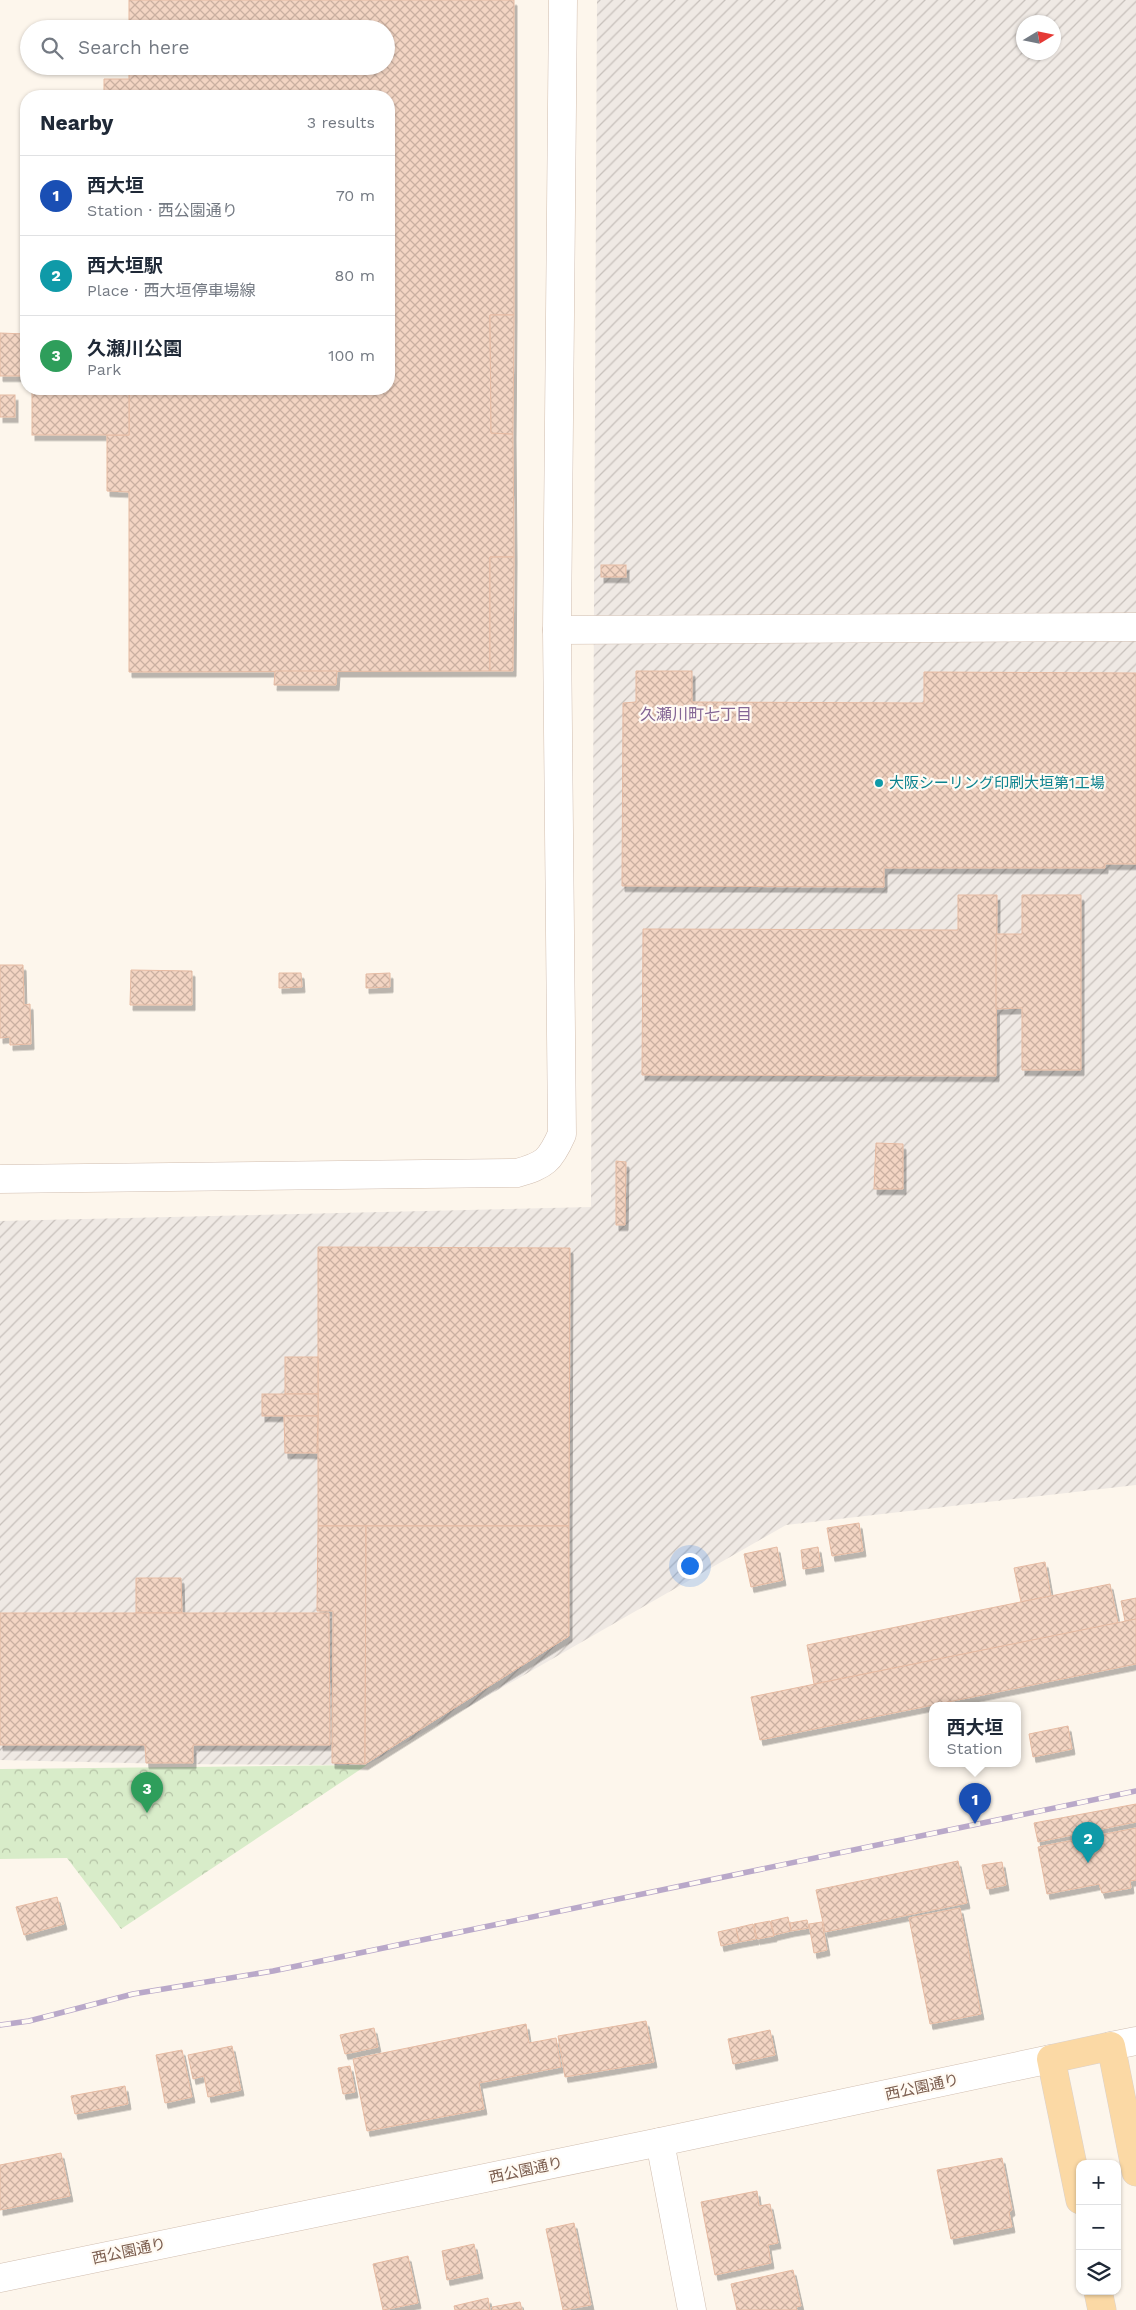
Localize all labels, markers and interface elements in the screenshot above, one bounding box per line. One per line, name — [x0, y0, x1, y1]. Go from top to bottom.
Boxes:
north arrow — [1016, 15, 1061, 60]
search box — [20, 20, 395, 75]
icon: search — [38, 34, 66, 62]
text: Search here — [78, 36, 189, 59]
text: Nearby — [40, 110, 113, 135]
text: 3 results — [307, 113, 375, 132]
text: 西大垣 — [87, 174, 144, 197]
text: 1 — [53, 186, 59, 205]
text: 70 m — [336, 186, 375, 205]
text: Station · 西公園通り — [87, 201, 238, 220]
text: 西大垣駅 — [87, 254, 163, 277]
text: 2 — [51, 266, 61, 285]
text: 80 m — [334, 266, 375, 285]
text: Place · 西大垣停車場線 — [87, 281, 255, 300]
text: 久瀬川公園 — [87, 337, 182, 360]
text: 3 — [51, 346, 61, 365]
text: 100 m — [328, 346, 375, 365]
text: Park — [87, 360, 121, 379]
district label: 久瀬川町七丁目 — [640, 705, 752, 724]
place label: 大阪シーリング印刷大垣第1工場 — [889, 774, 1105, 792]
marker: 大阪シーリング印刷大垣第1工場 — [873, 777, 885, 789]
your location — [677, 1553, 703, 1579]
popup — [929, 1702, 1021, 1767]
text: 西大垣 — [946, 1716, 1004, 1739]
text: Station — [946, 1739, 1003, 1758]
pin: 3 — [131, 1772, 163, 1813]
pin: 1 — [959, 1783, 991, 1824]
pin: 2 — [1072, 1822, 1104, 1863]
street label: 西公園通り — [883, 2070, 961, 2104]
street label: 西公園通り — [487, 2153, 565, 2187]
map controls — [1076, 2160, 1121, 2295]
button: + — [1076, 2160, 1121, 2205]
button: − — [1076, 2205, 1121, 2250]
street label: 西公園通り — [90, 2234, 168, 2268]
button: layers — [1076, 2250, 1121, 2295]

